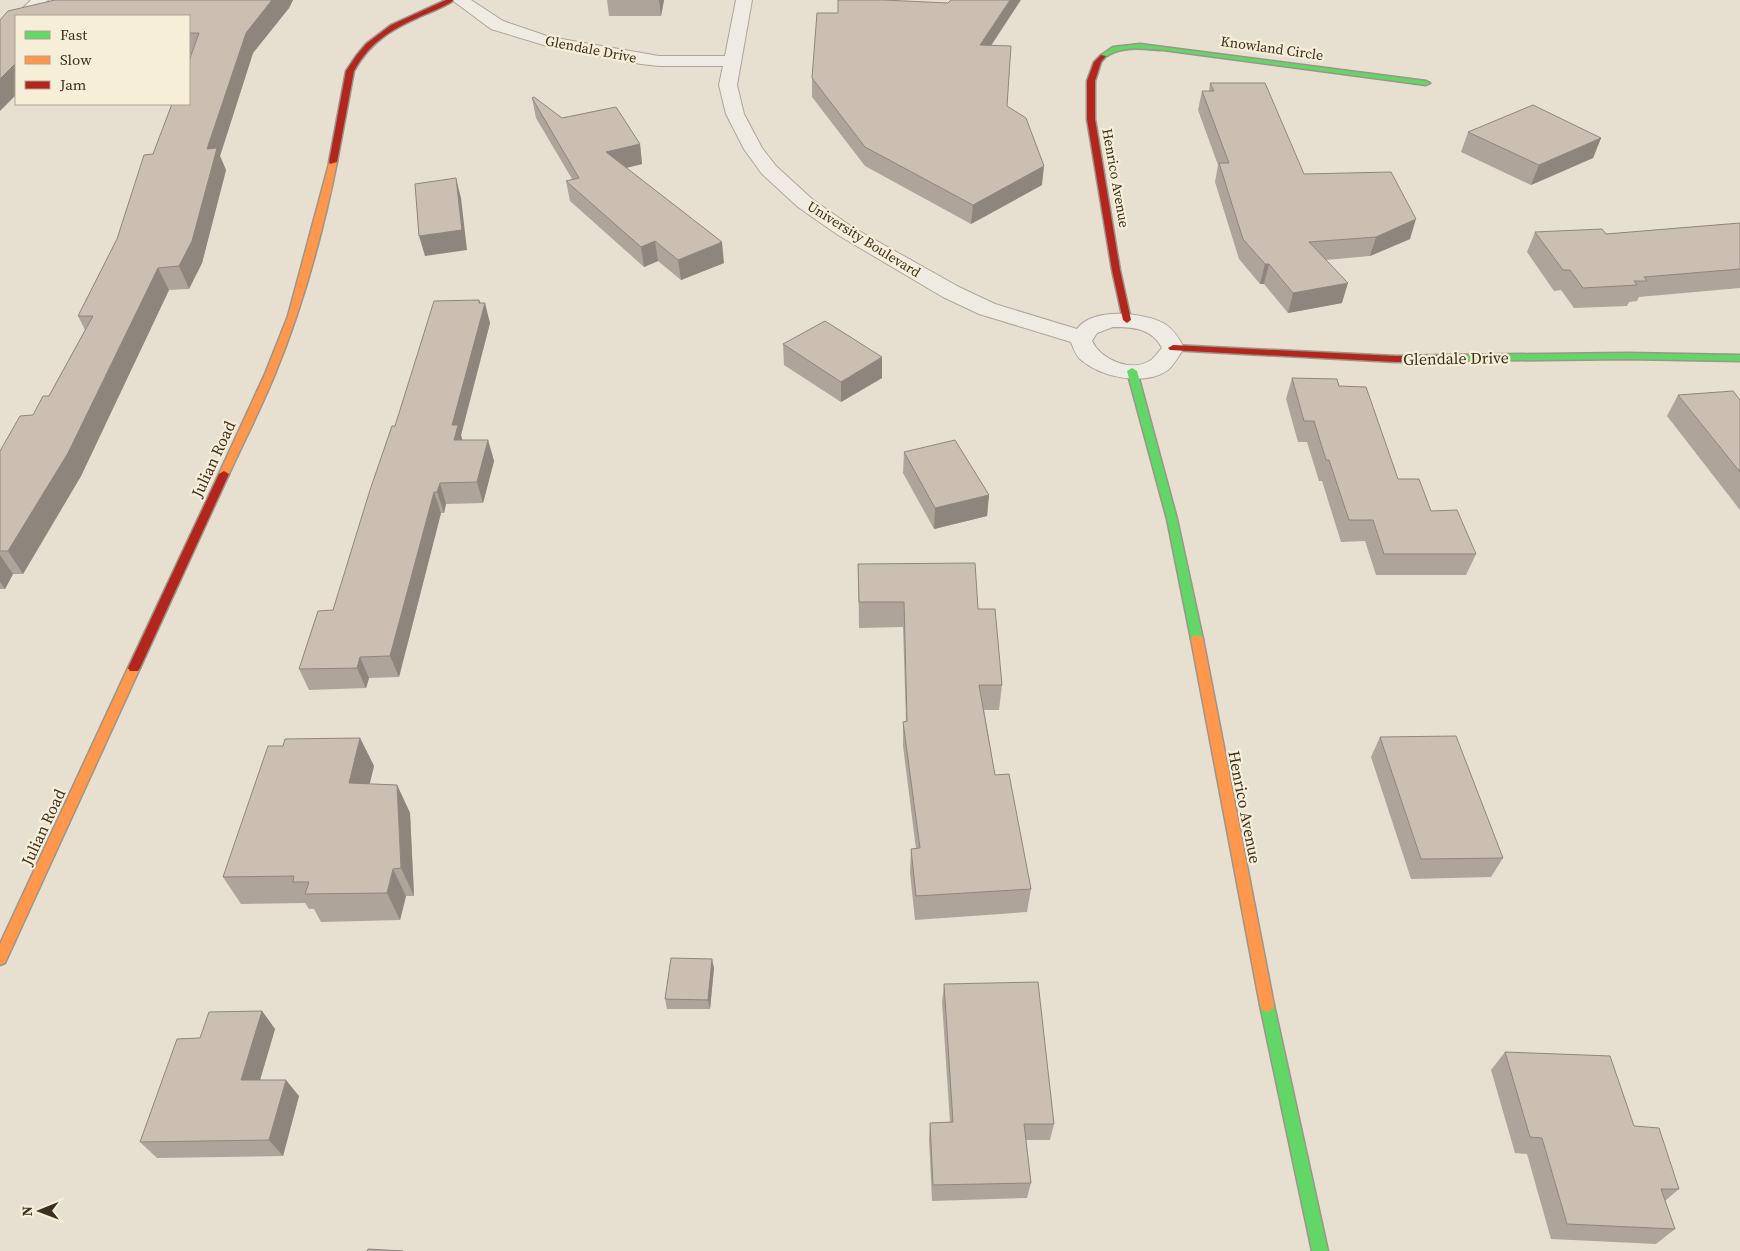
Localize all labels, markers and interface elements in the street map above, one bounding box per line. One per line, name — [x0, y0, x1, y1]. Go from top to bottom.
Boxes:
legend — [15, 15, 190, 105]
text: Fast — [60, 24, 87, 45]
street label: Glendale Drive — [544, 30, 638, 68]
street label: Knowland Circle — [1219, 31, 1325, 65]
text: Slow — [60, 49, 92, 70]
text: Jam — [59, 74, 87, 95]
street label: Henrico Avenue — [1097, 127, 1135, 229]
street label: University Boulevard — [803, 196, 925, 282]
street label: Glendale Drive — [1403, 346, 1509, 370]
street label: Julian Road — [185, 417, 240, 502]
street label: Henrico Avenue — [1223, 749, 1267, 865]
street label: Julian Road — [15, 785, 70, 870]
north arrow — [15, 1186, 65, 1236]
text: N — [17, 1206, 37, 1217]

